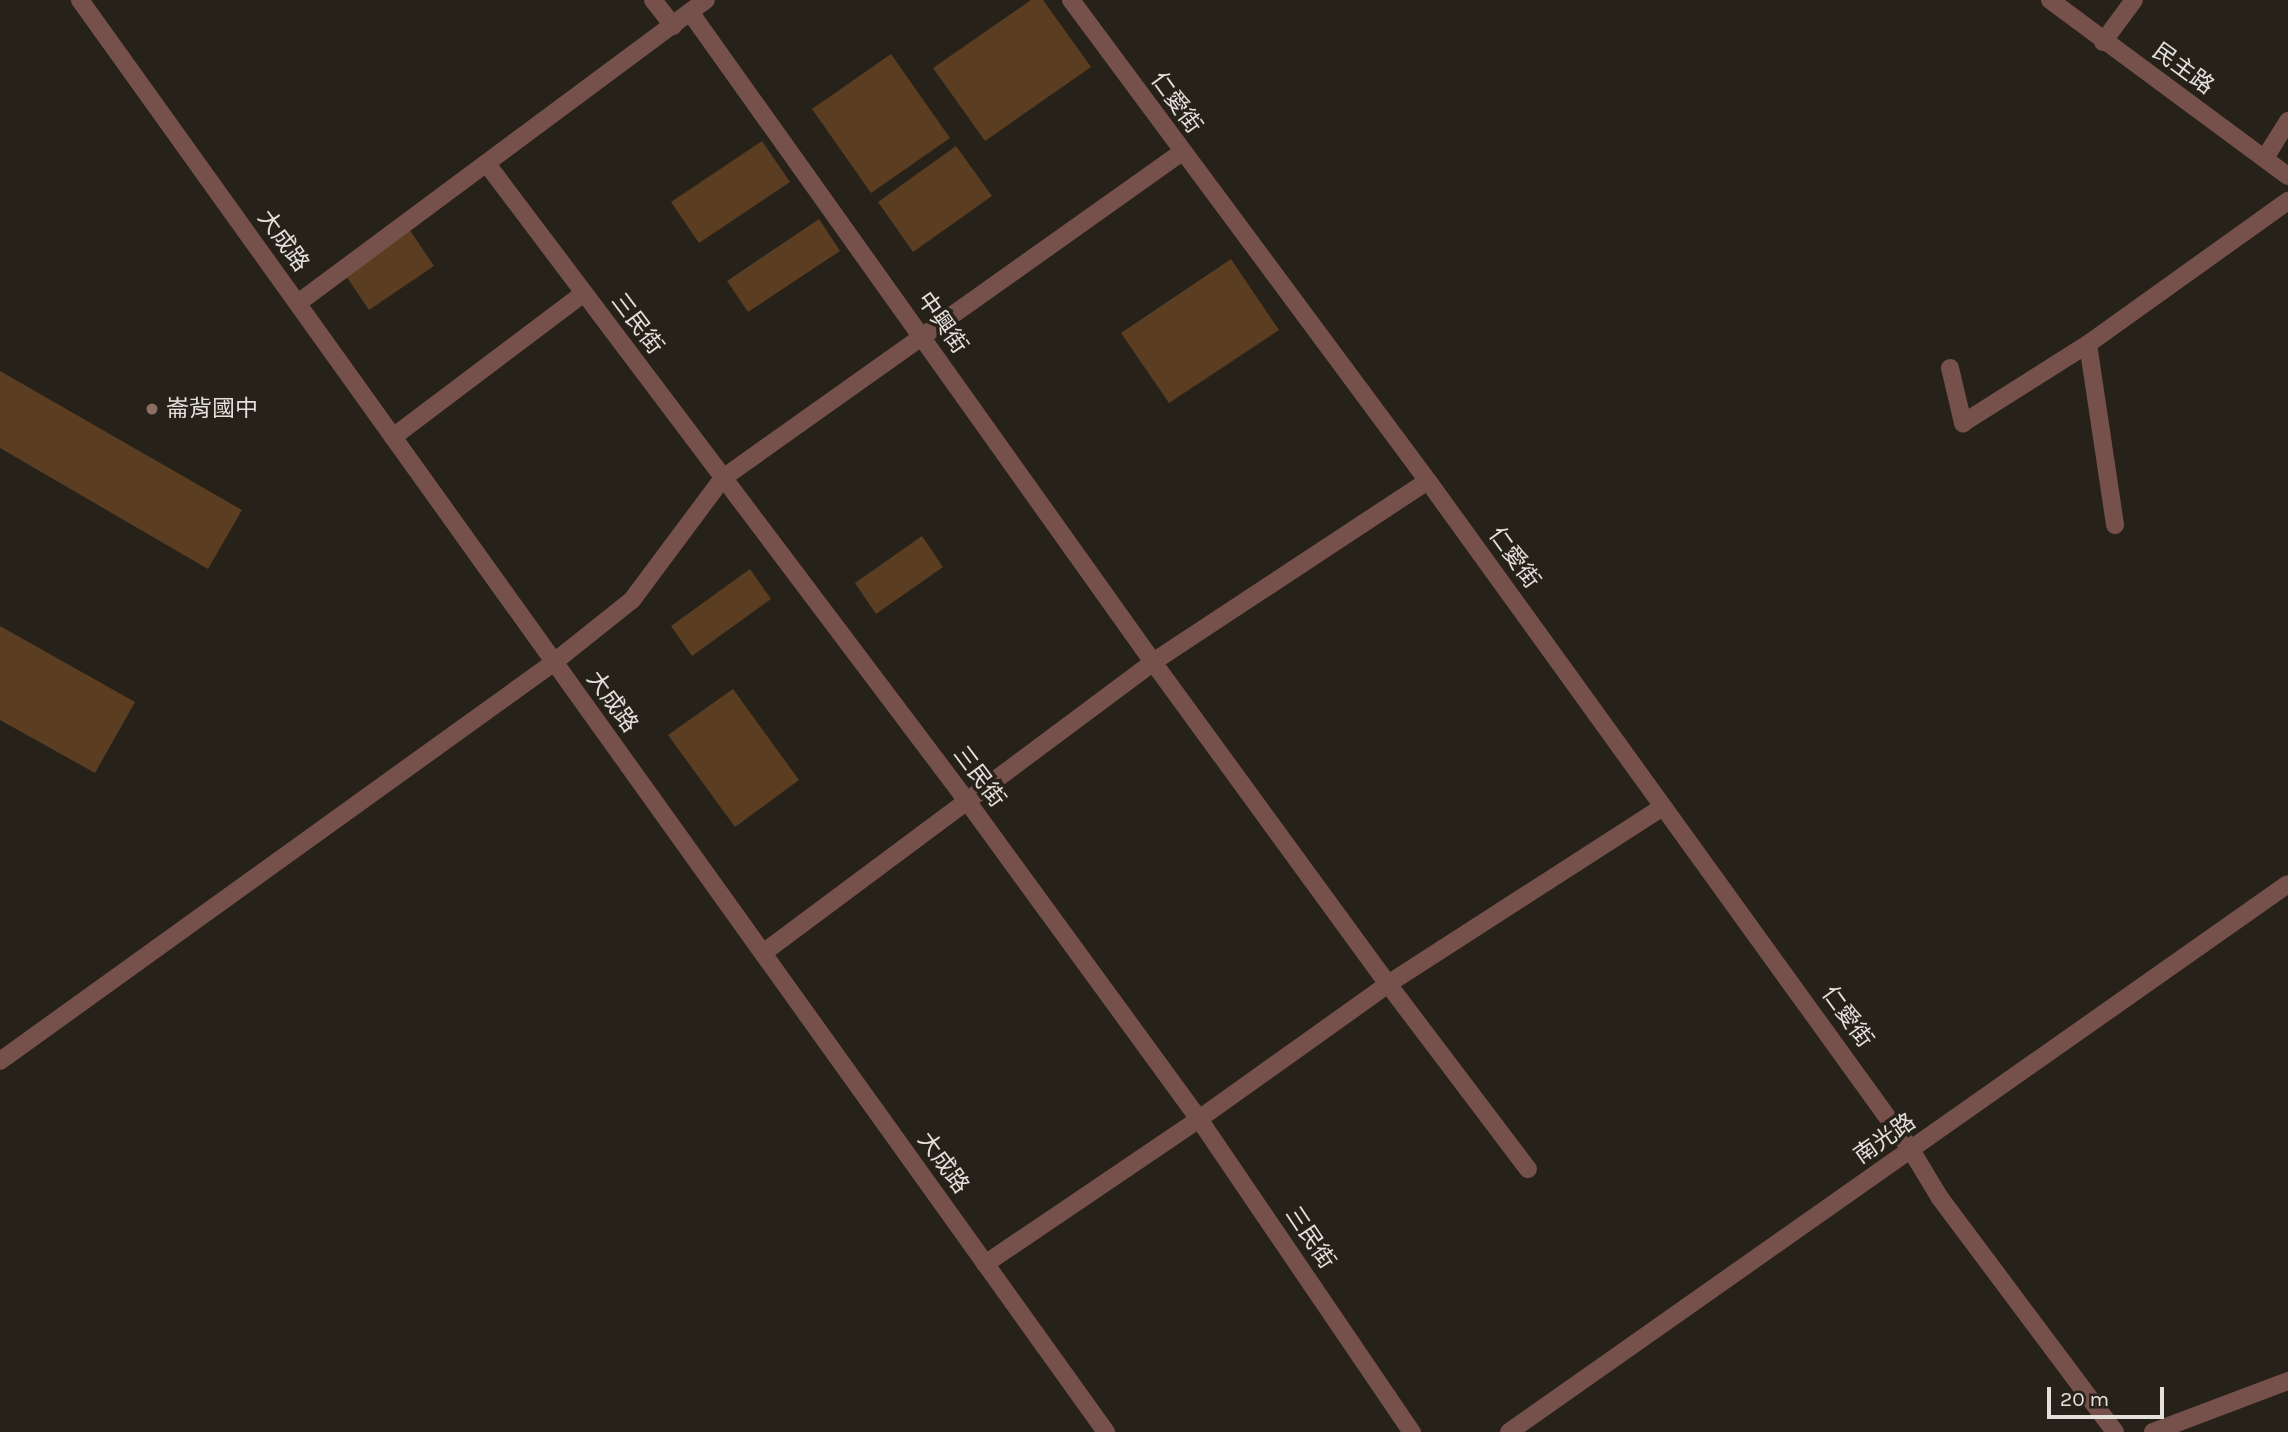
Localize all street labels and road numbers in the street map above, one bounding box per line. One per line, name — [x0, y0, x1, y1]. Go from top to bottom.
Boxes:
street label: 民主路 — [2147, 38, 2219, 100]
street label: 仁愛街 — [1145, 67, 1207, 139]
street label: 大成路 — [252, 205, 314, 277]
street label: 中興街 — [911, 287, 973, 359]
street label: 三民街 — [605, 288, 669, 360]
street label: 仁愛街 — [1483, 522, 1545, 594]
street label: 大成路 — [581, 666, 643, 738]
street label: 三民街 — [947, 741, 1011, 813]
street label: 仁愛街 — [1816, 981, 1878, 1053]
street label: 南光路 — [1849, 1108, 1921, 1170]
street label: 大成路 — [912, 1127, 974, 1199]
street label: 三民街 — [1279, 1202, 1341, 1274]

